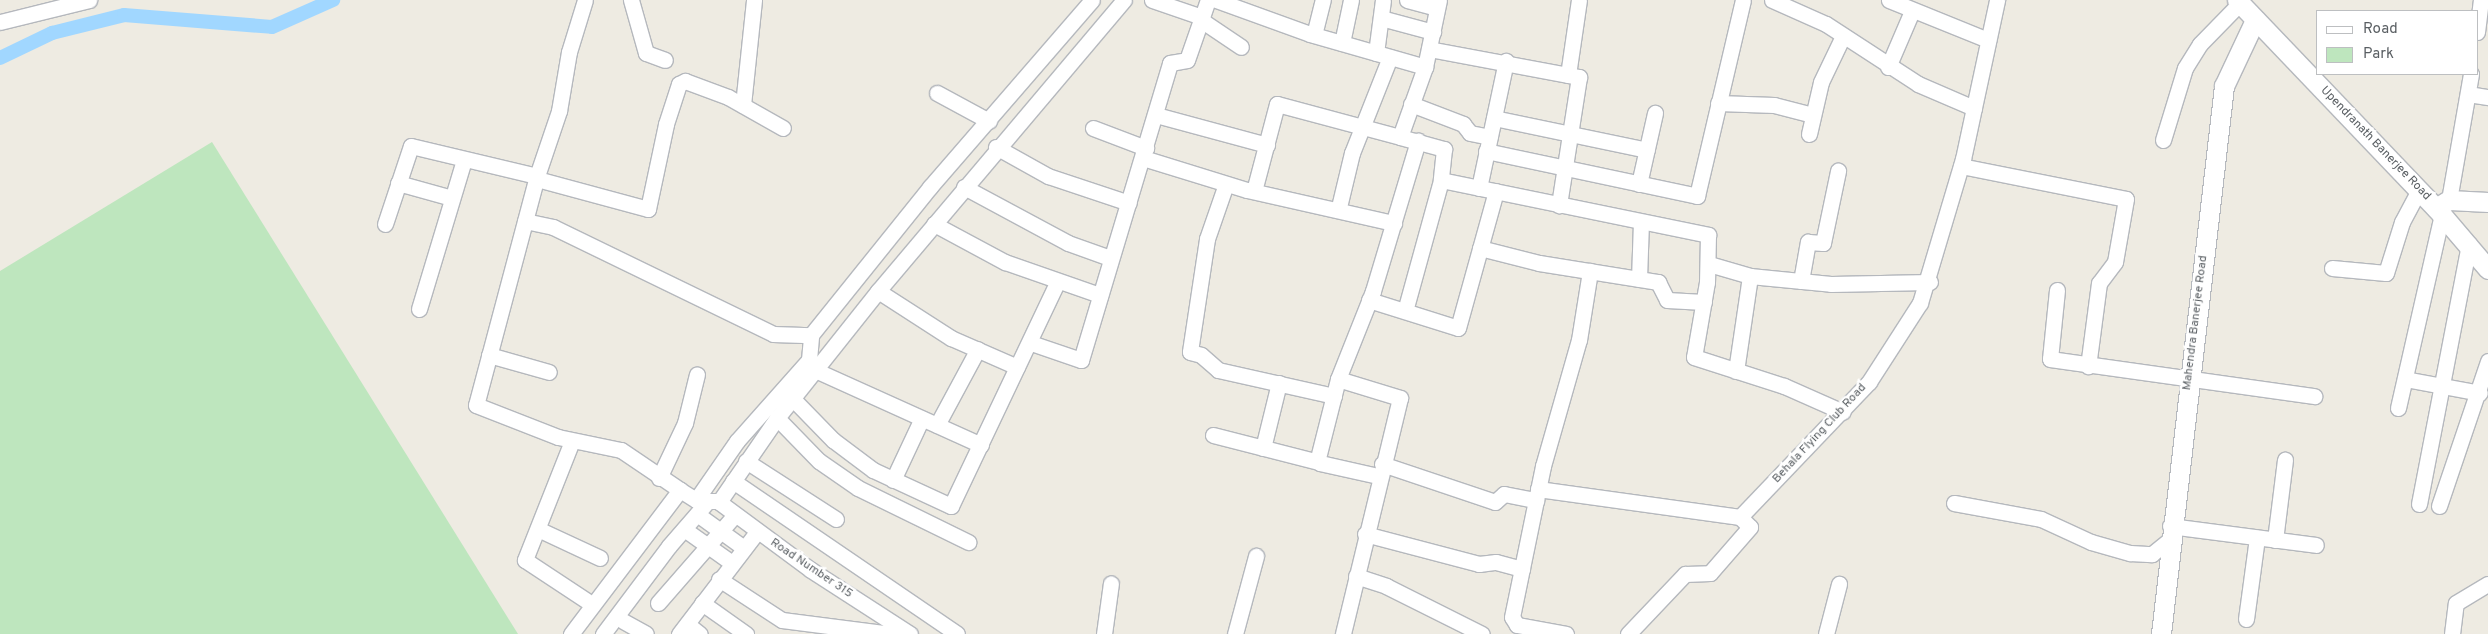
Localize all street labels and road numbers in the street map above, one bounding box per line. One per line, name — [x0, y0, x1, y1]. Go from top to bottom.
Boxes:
street label: Upendranath Banerjee Road — [2317, 84, 2433, 204]
street label: Mahendra Banerjee Road — [2181, 255, 2211, 391]
street label: Behala Flying Club Road — [1770, 381, 1870, 487]
street label: Road Number 315 — [767, 536, 855, 602]

